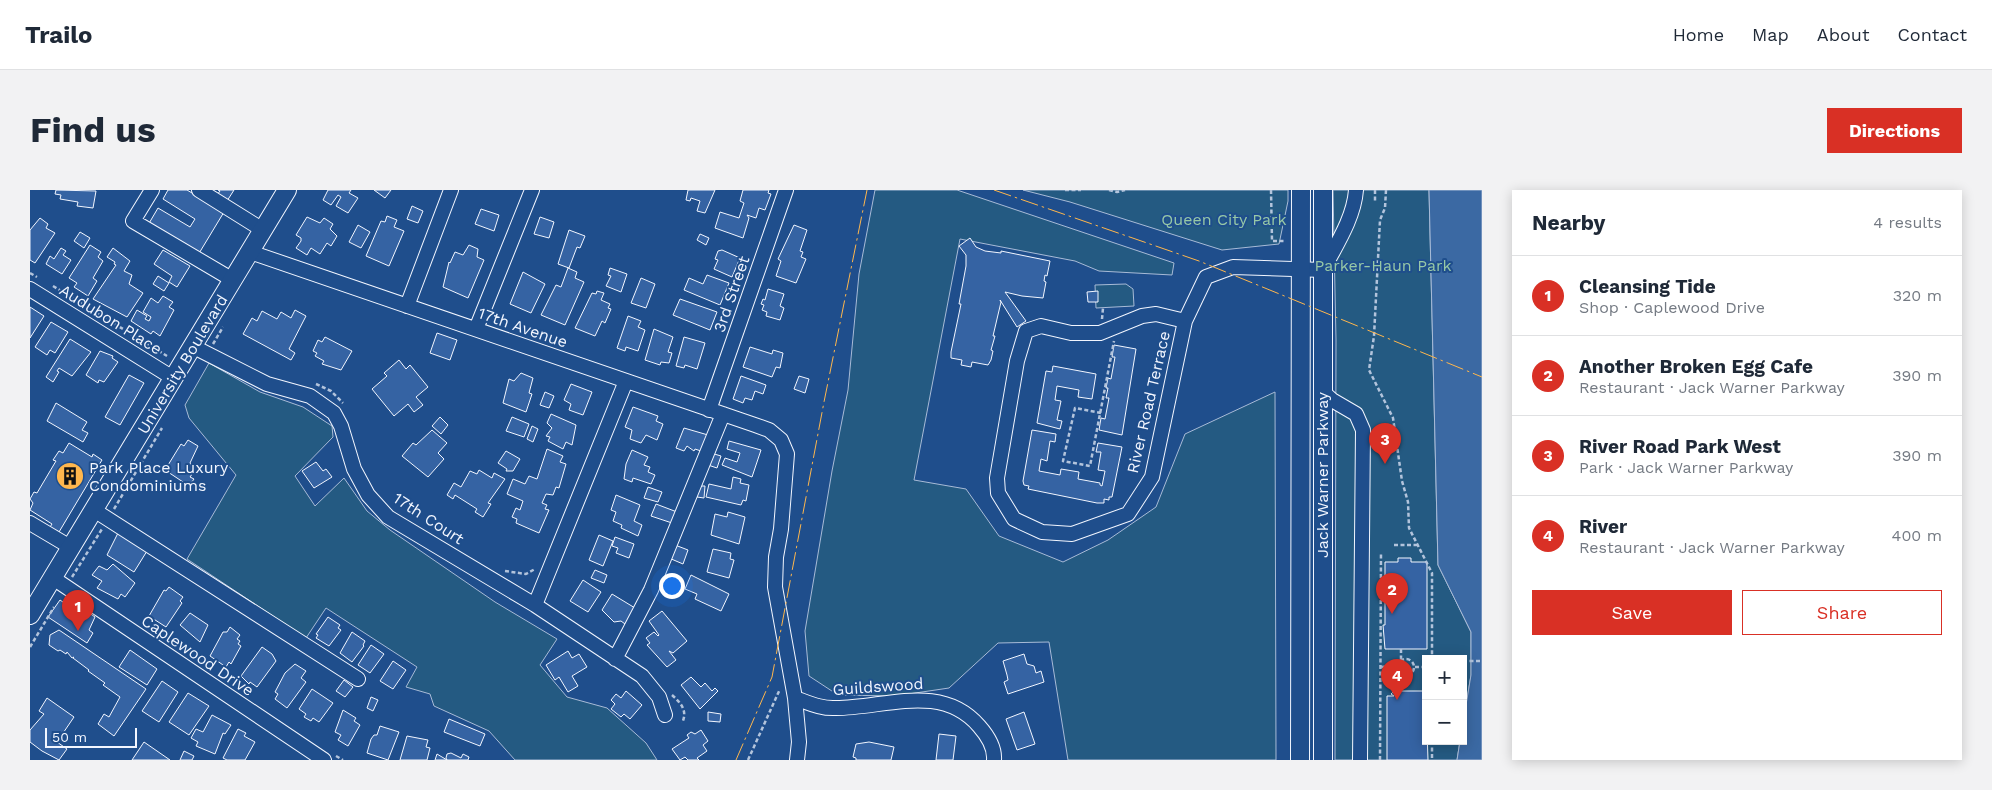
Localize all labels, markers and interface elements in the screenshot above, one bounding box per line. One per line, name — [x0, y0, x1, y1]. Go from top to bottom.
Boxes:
text: Trailo — [25, 21, 92, 49]
text: Home — [1673, 24, 1724, 45]
text: Map — [1752, 24, 1789, 45]
text: About — [1817, 24, 1869, 45]
text: Contact — [1897, 24, 1967, 45]
button: Directions — [1827, 108, 1962, 153]
text: Find us — [30, 109, 156, 151]
park label: Queen City Park — [1161, 210, 1287, 229]
text: Nearby — [1532, 210, 1605, 235]
text: 4 results — [1873, 213, 1942, 232]
street label: 3rd Street — [710, 253, 753, 335]
park label: Parker-Haun Park — [1314, 256, 1452, 275]
text: Cleansing Tide — [1579, 275, 1716, 298]
street label: Audubon Place — [56, 280, 165, 359]
text: 1 — [1545, 286, 1551, 305]
text: 320 m — [1893, 286, 1942, 305]
street label: University Boulevard — [133, 291, 232, 437]
text: Shop · Caplewood Drive — [1579, 298, 1765, 317]
street label: 17th Avenue — [476, 303, 570, 352]
street label: River Road Terrace — [1123, 329, 1174, 475]
text: Another Broken Egg Cafe — [1579, 355, 1813, 378]
text: 2 — [1543, 366, 1553, 385]
text: 390 m — [1892, 366, 1942, 385]
text: Restaurant · Jack Warner Parkway — [1579, 378, 1845, 397]
street label: Jack Warner Parkway — [1313, 391, 1332, 558]
pin: 3 — [1369, 423, 1401, 464]
text: River Road Park West — [1579, 435, 1781, 458]
text: 3 — [1543, 446, 1553, 465]
text: 390 m — [1892, 446, 1942, 465]
place label: Park Place Luxury Condominiums — [89, 458, 229, 495]
text: Park · Jack Warner Parkway — [1579, 458, 1793, 477]
building icon: Park Place Luxury Condominiums — [55, 461, 85, 491]
street label: 17th Court — [390, 489, 468, 548]
text: River — [1579, 515, 1627, 538]
text: 4 — [1543, 526, 1553, 545]
text: 400 m — [1892, 526, 1942, 545]
text: Restaurant · Jack Warner Parkway — [1579, 538, 1845, 557]
your location — [659, 573, 685, 599]
pin: 2 — [1376, 573, 1408, 614]
pin: 1 — [62, 590, 94, 631]
button: Save — [1532, 590, 1732, 635]
button: Share — [1742, 590, 1942, 635]
street label: Caplewood Drive — [138, 611, 258, 700]
map controls — [1422, 655, 1467, 745]
button: + — [1422, 655, 1467, 700]
pin: 4 — [1381, 659, 1413, 700]
street label: Guildswood — [832, 674, 924, 699]
button: − — [1422, 700, 1467, 745]
scale bar — [45, 725, 138, 748]
text: 50 m — [52, 729, 87, 745]

